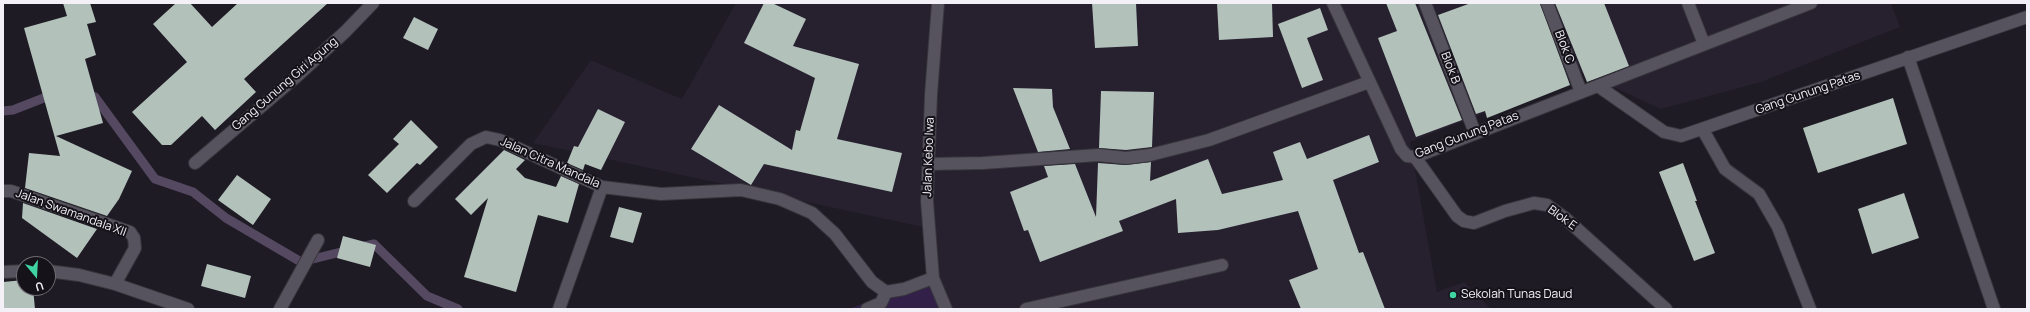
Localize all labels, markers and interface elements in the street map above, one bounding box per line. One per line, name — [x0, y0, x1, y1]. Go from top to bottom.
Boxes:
street label: Blok C — [1551, 28, 1577, 66]
street label: Gang Gunung Giri Agung — [229, 34, 341, 134]
street label: Blok B — [1437, 50, 1463, 86]
street label: Gang Gunung Patas — [1754, 68, 1862, 118]
street label: Gang Gunung Patas — [1413, 109, 1521, 161]
street label: Jalan Kebo Iwa — [920, 117, 938, 197]
street label: Jalan Citra Mandala — [498, 135, 602, 191]
street label: Jalan Swamandala XII — [14, 186, 128, 240]
street label: Blok E — [1545, 203, 1579, 233]
north arrow — [16, 256, 56, 296]
text: U — [33, 279, 46, 295]
place label: Sekolah Tunas Daud — [1461, 288, 1572, 302]
marker: Sekolah Tunas Daud — [1448, 290, 1458, 300]

